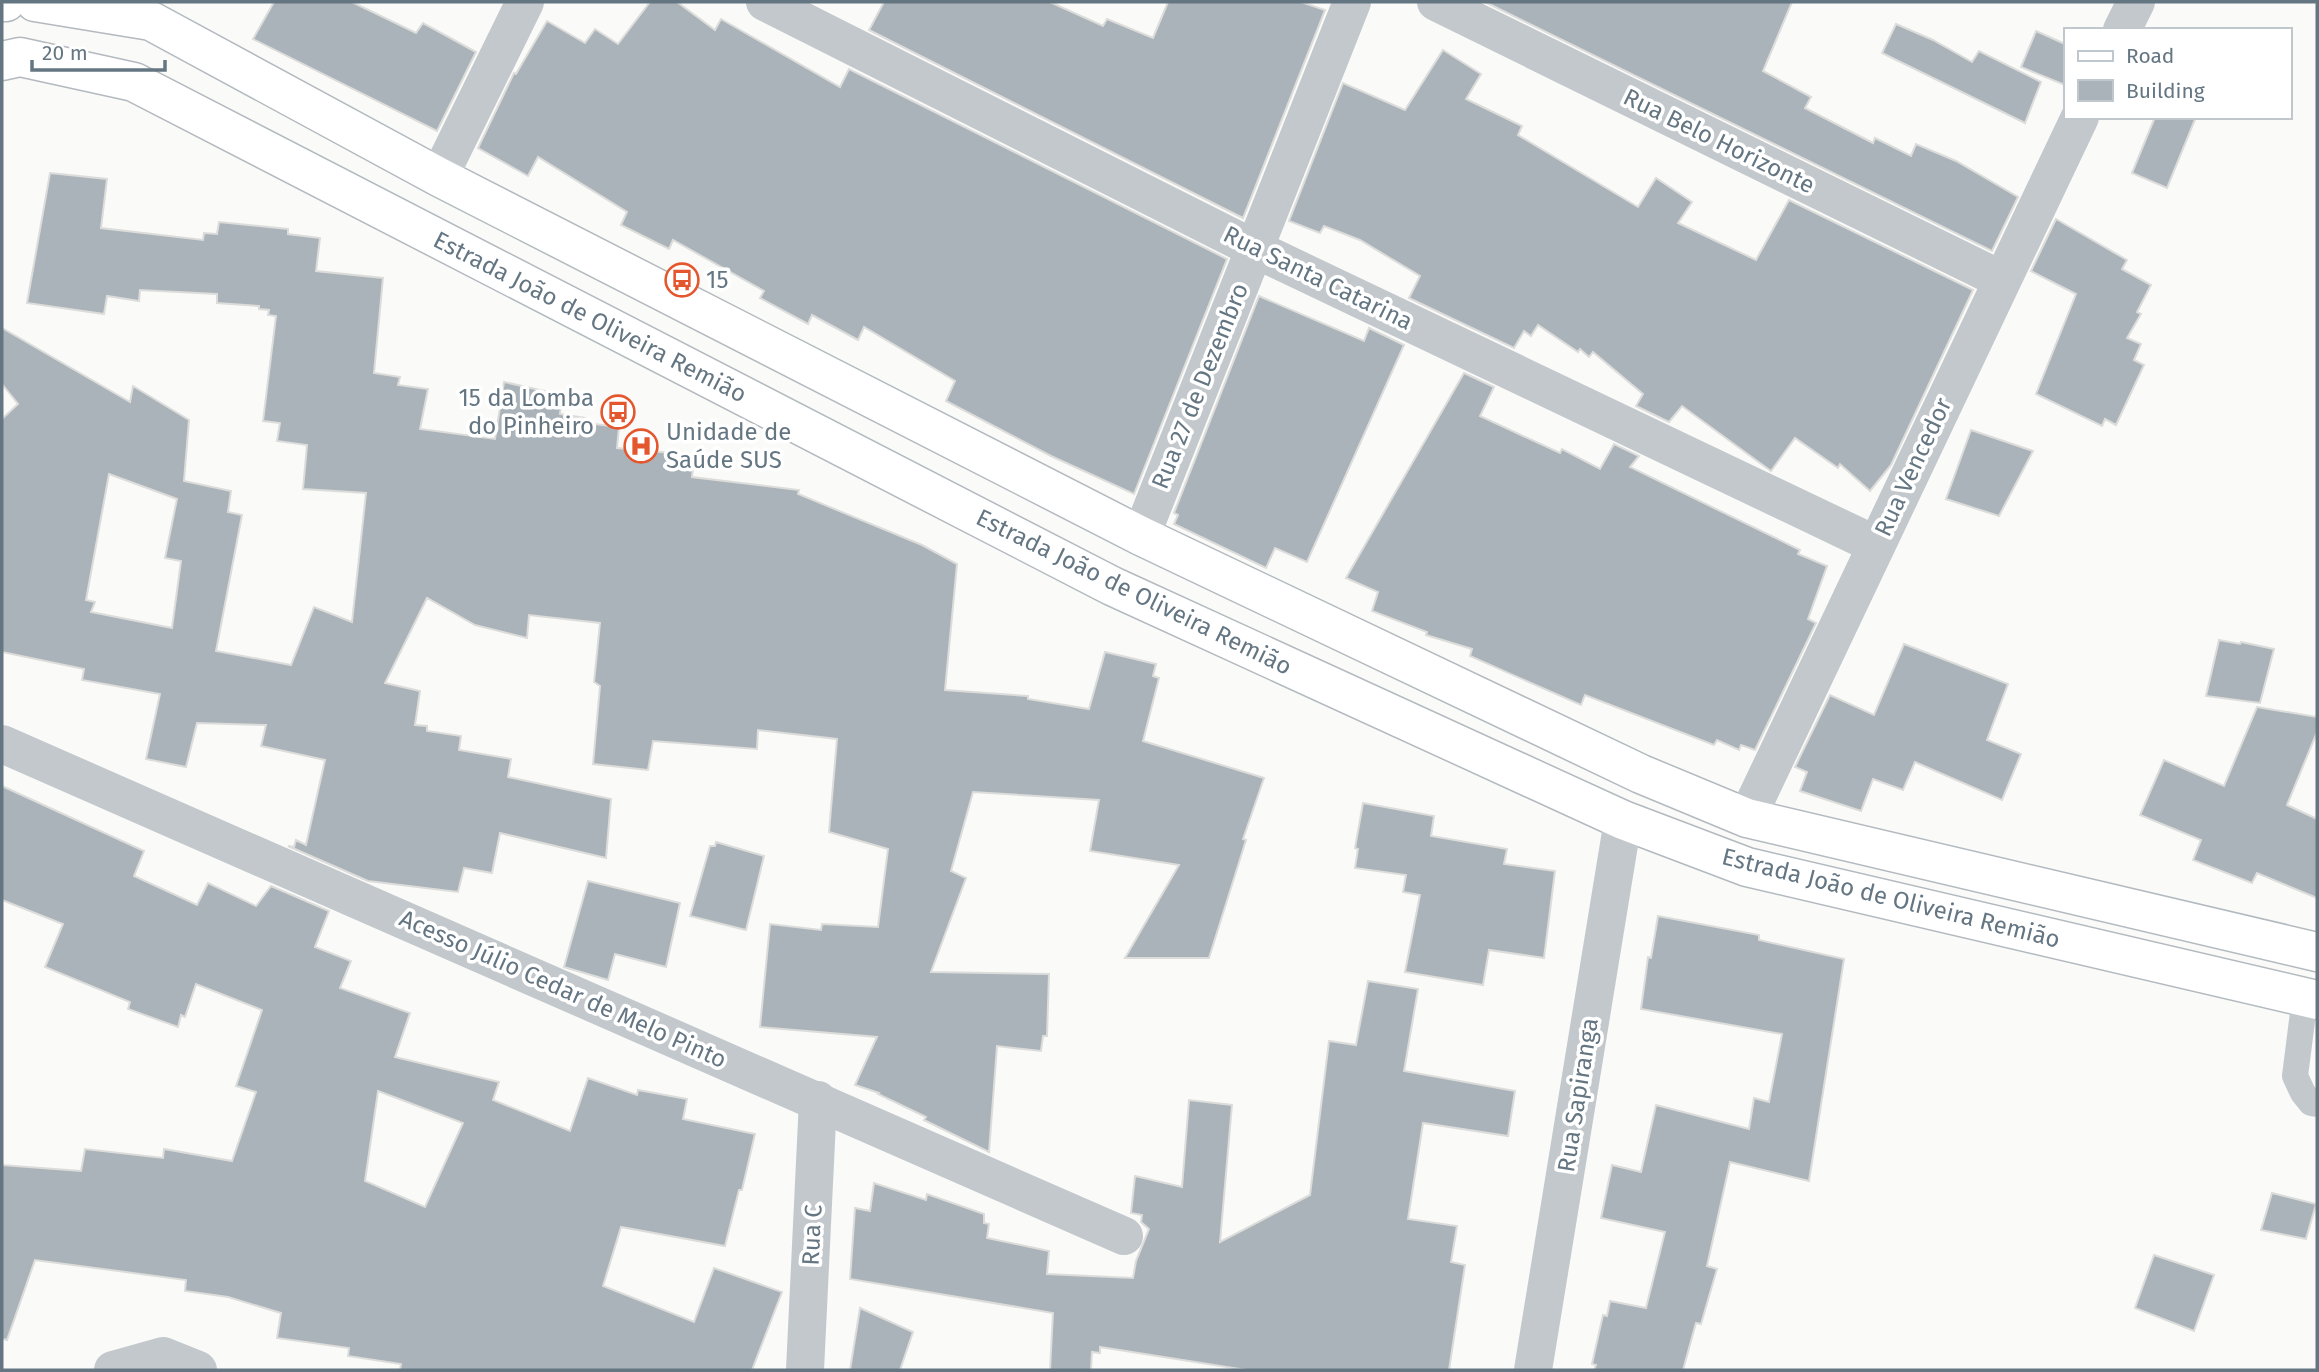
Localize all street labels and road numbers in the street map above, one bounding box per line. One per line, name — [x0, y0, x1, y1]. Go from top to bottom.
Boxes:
street label: Rua Belo Horizonte — [1619, 83, 1819, 199]
street label: Rua Santa Catarina — [1219, 220, 1417, 336]
street label: Estrada João de Oliveira Remião — [429, 226, 751, 408]
street label: Rua 27 de Dezembro — [1146, 279, 1254, 493]
street label: Rua Vencedor — [1869, 393, 1958, 541]
street label: Estrada João de Oliveira Remião — [972, 503, 1296, 681]
street label: Estrada João de Oliveira Remião — [1719, 842, 2063, 954]
street label: Acesso Júlio Cedar de Melo Pinto — [395, 904, 731, 1074]
street label: Rua Sapiranga — [1552, 1016, 1604, 1174]
street label: Rua C — [796, 1204, 828, 1266]

